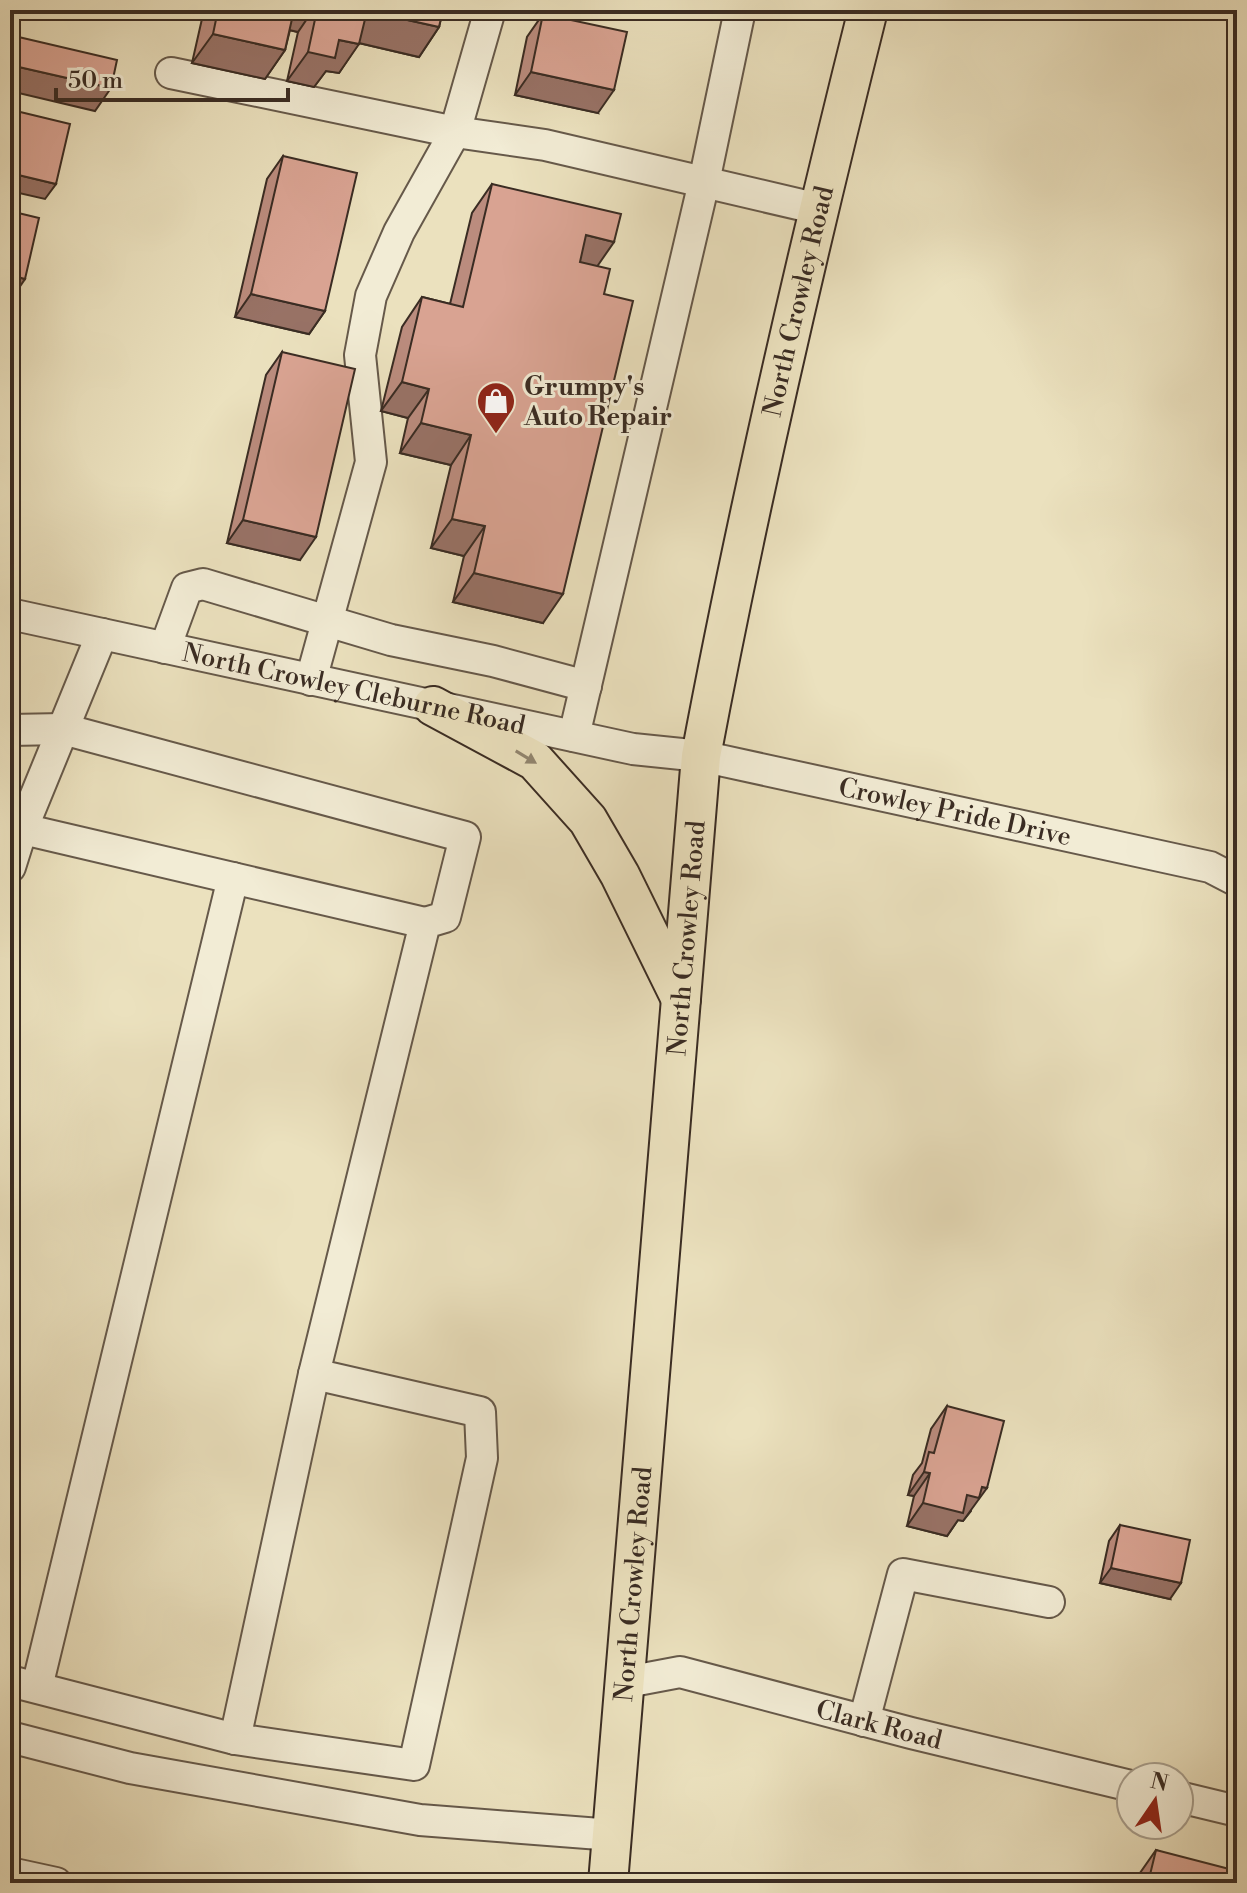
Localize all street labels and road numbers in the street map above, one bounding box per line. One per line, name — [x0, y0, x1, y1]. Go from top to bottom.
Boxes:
street label: North Crowley Road — [757, 182, 841, 420]
street label: North Crowley Cleburne Road — [179, 637, 528, 742]
street label: Crowley Pride Drive — [836, 772, 1074, 853]
street label: North Crowley Road — [661, 819, 713, 1057]
street label: North Crowley Road — [608, 1465, 659, 1703]
street label: Clark Road — [813, 1694, 945, 1757]

